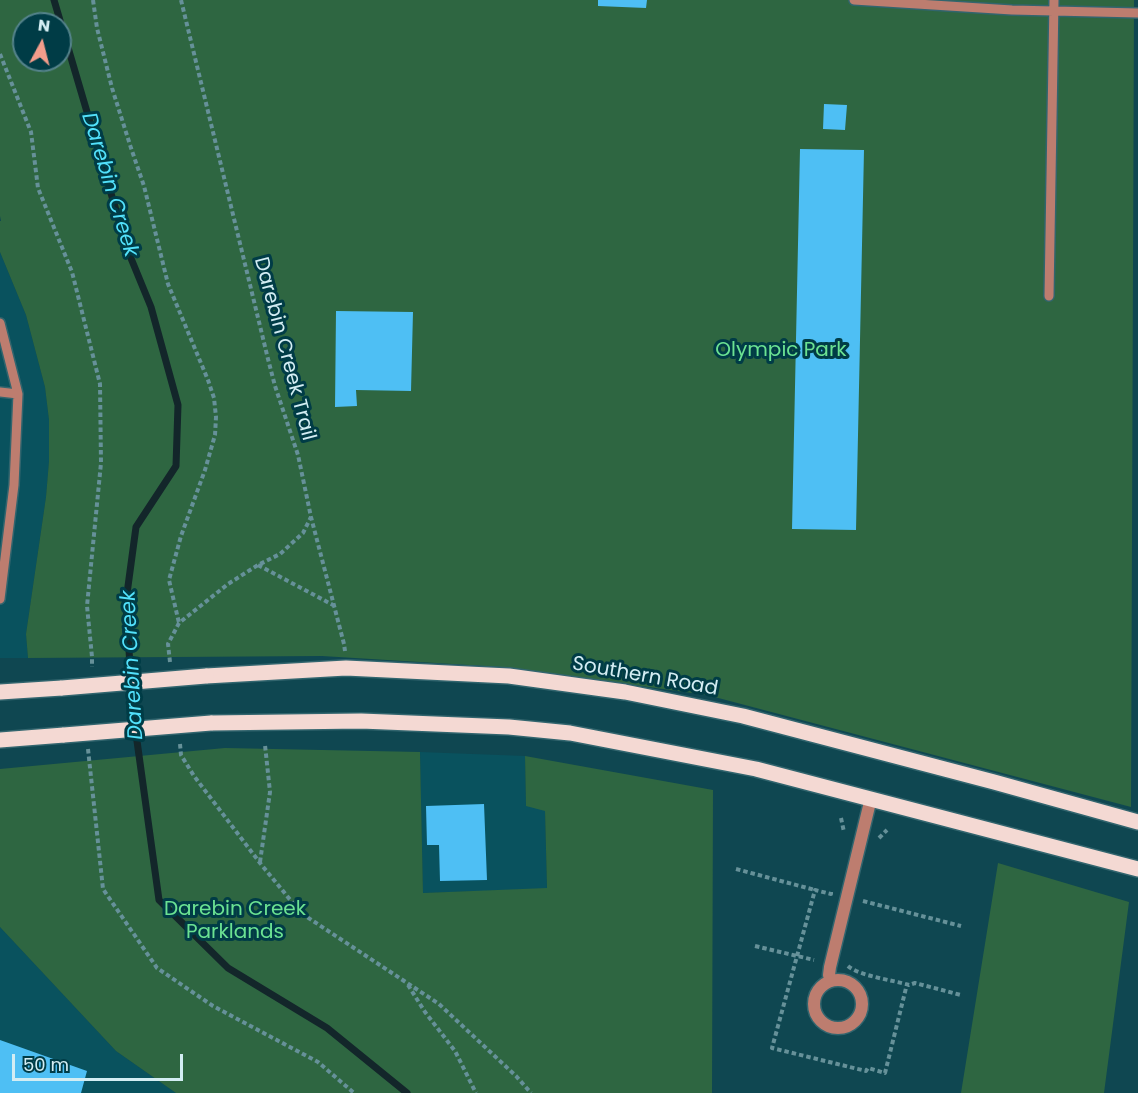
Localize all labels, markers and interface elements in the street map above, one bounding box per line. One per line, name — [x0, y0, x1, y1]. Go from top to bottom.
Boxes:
north arrow — [12, 12, 72, 72]
text: N — [37, 13, 51, 38]
water label: Darebin Creek — [75, 110, 143, 260]
street label: Darebin Creek Trail — [248, 255, 320, 443]
park label: Olympic Park — [715, 339, 847, 363]
water label: Darebin Creek — [116, 590, 150, 740]
street label: Southern Road — [570, 652, 720, 702]
park label: Darebin Creek Parklands — [164, 898, 306, 945]
scale bar — [15, 1042, 186, 1080]
text: 50 m — [23, 1052, 69, 1077]

